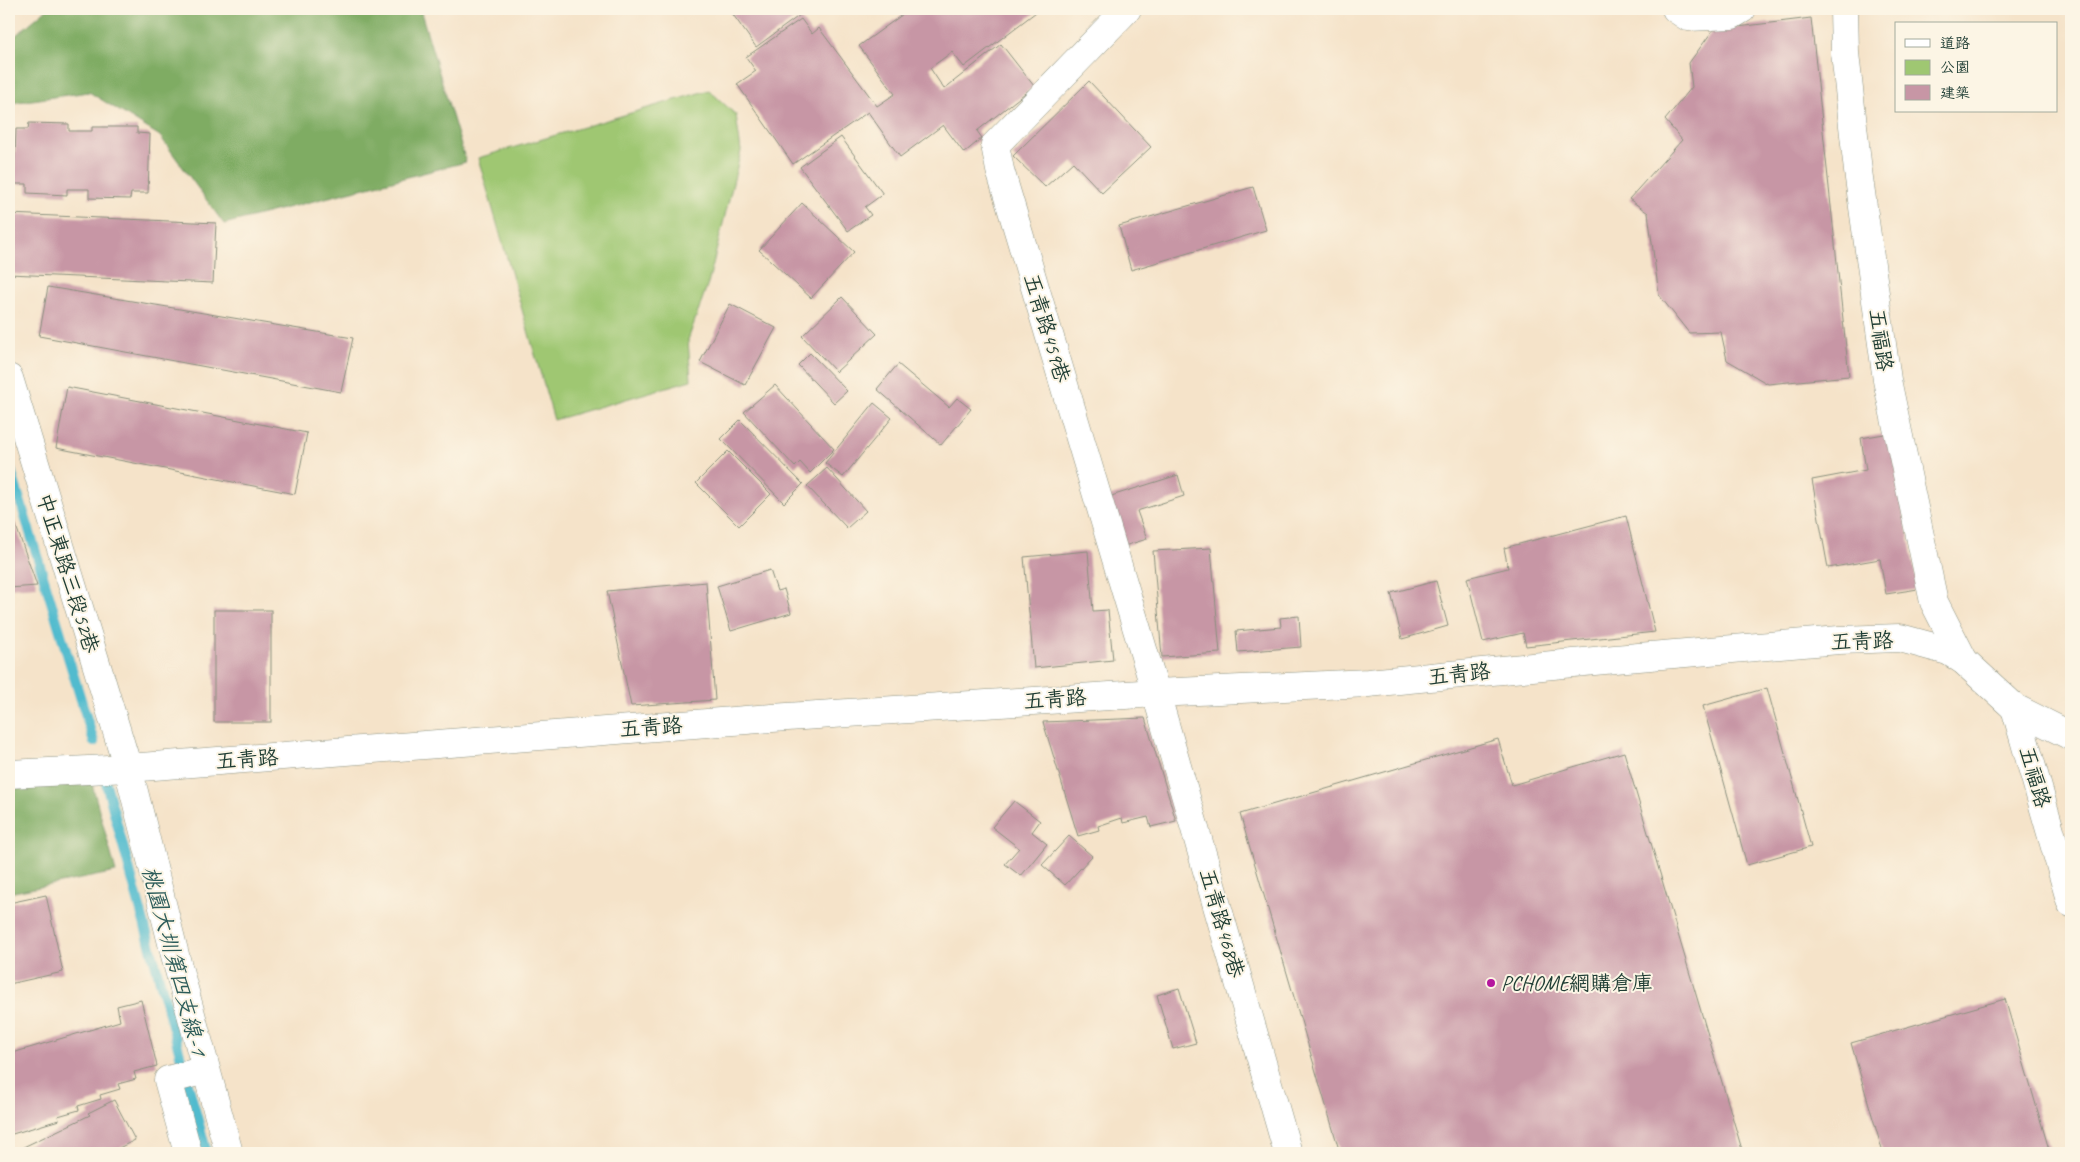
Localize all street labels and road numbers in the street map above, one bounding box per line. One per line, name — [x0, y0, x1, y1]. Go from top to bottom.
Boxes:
street label: 五青路459巷 — [1018, 270, 1076, 386]
street label: 五福路 — [1864, 307, 1898, 373]
street label: 中正東路三段52巷 — [31, 490, 105, 656]
street label: 五青路 — [1830, 627, 1894, 655]
street label: 五青路 — [1426, 658, 1492, 690]
street label: 五青路 — [1023, 684, 1087, 714]
street label: 五青路 — [619, 712, 683, 742]
street label: 五福路 — [2014, 743, 2056, 811]
street label: 五青路 — [215, 744, 279, 774]
street label: 五青路468巷 — [1194, 865, 1250, 981]

